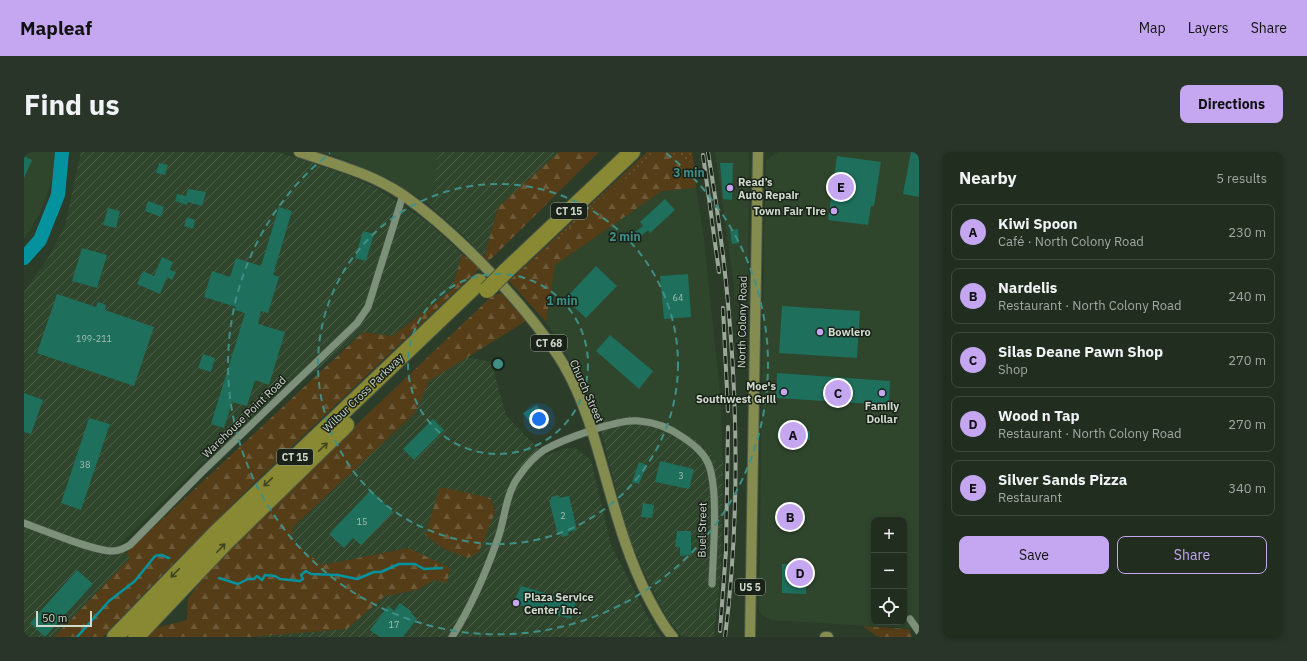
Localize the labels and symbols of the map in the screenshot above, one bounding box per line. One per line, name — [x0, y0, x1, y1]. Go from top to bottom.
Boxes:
text: 3 min — [673, 165, 705, 180]
pin: E — [828, 172, 854, 202]
place label: Read’s Auto Repair — [738, 175, 800, 202]
marker: Read’s Auto Repair — [725, 183, 735, 193]
road number: CT 15 — [551, 203, 587, 219]
place label: Town Fair Tire — [753, 204, 826, 218]
marker: Town Fair Tire — [829, 206, 839, 216]
text: 2 min — [609, 229, 641, 244]
street label: North Colony Road — [734, 276, 750, 368]
house number: 64 — [673, 292, 683, 303]
text: 1 min — [546, 293, 578, 308]
place label: Bowlero — [828, 325, 871, 339]
marker: Bowlero — [815, 327, 825, 337]
house number: 199-211 — [76, 333, 112, 344]
road number: CT 68 — [531, 335, 567, 351]
street label: Wilbur Cross Parkway — [320, 350, 407, 435]
centre of rings — [491, 357, 505, 371]
street label: Church Street — [567, 357, 607, 425]
street label: Warehouse Point Road — [199, 373, 289, 461]
pin: C — [825, 378, 851, 408]
place label: Moe's Southwest Grill — [696, 379, 777, 406]
marker: Moe's Southwest Grill — [779, 387, 789, 397]
marker: Family Dollar — [877, 388, 887, 398]
place label: Family Dollar — [865, 399, 899, 426]
your location — [529, 409, 549, 429]
pin: A — [780, 420, 806, 450]
one-way arrow — [318, 442, 328, 452]
road number: CT 15 — [277, 449, 313, 465]
house number: 38 — [80, 459, 90, 470]
house number: 3 — [678, 470, 684, 481]
one-way arrow — [263, 478, 274, 487]
street label: Buel Street — [695, 502, 709, 558]
pin: B — [777, 502, 803, 532]
house number: 2 — [560, 510, 566, 521]
house number: 15 — [357, 516, 367, 527]
one-way arrow — [216, 543, 226, 553]
pin: D — [787, 558, 813, 588]
one-way arrow — [170, 568, 180, 578]
road number: US 5 — [735, 579, 765, 595]
place label: Plaza Service Center Inc. — [524, 590, 594, 617]
marker: Plaza Service Center Inc. — [511, 598, 521, 608]
scale bar — [36, 609, 92, 628]
house number: 17 — [389, 619, 399, 630]

